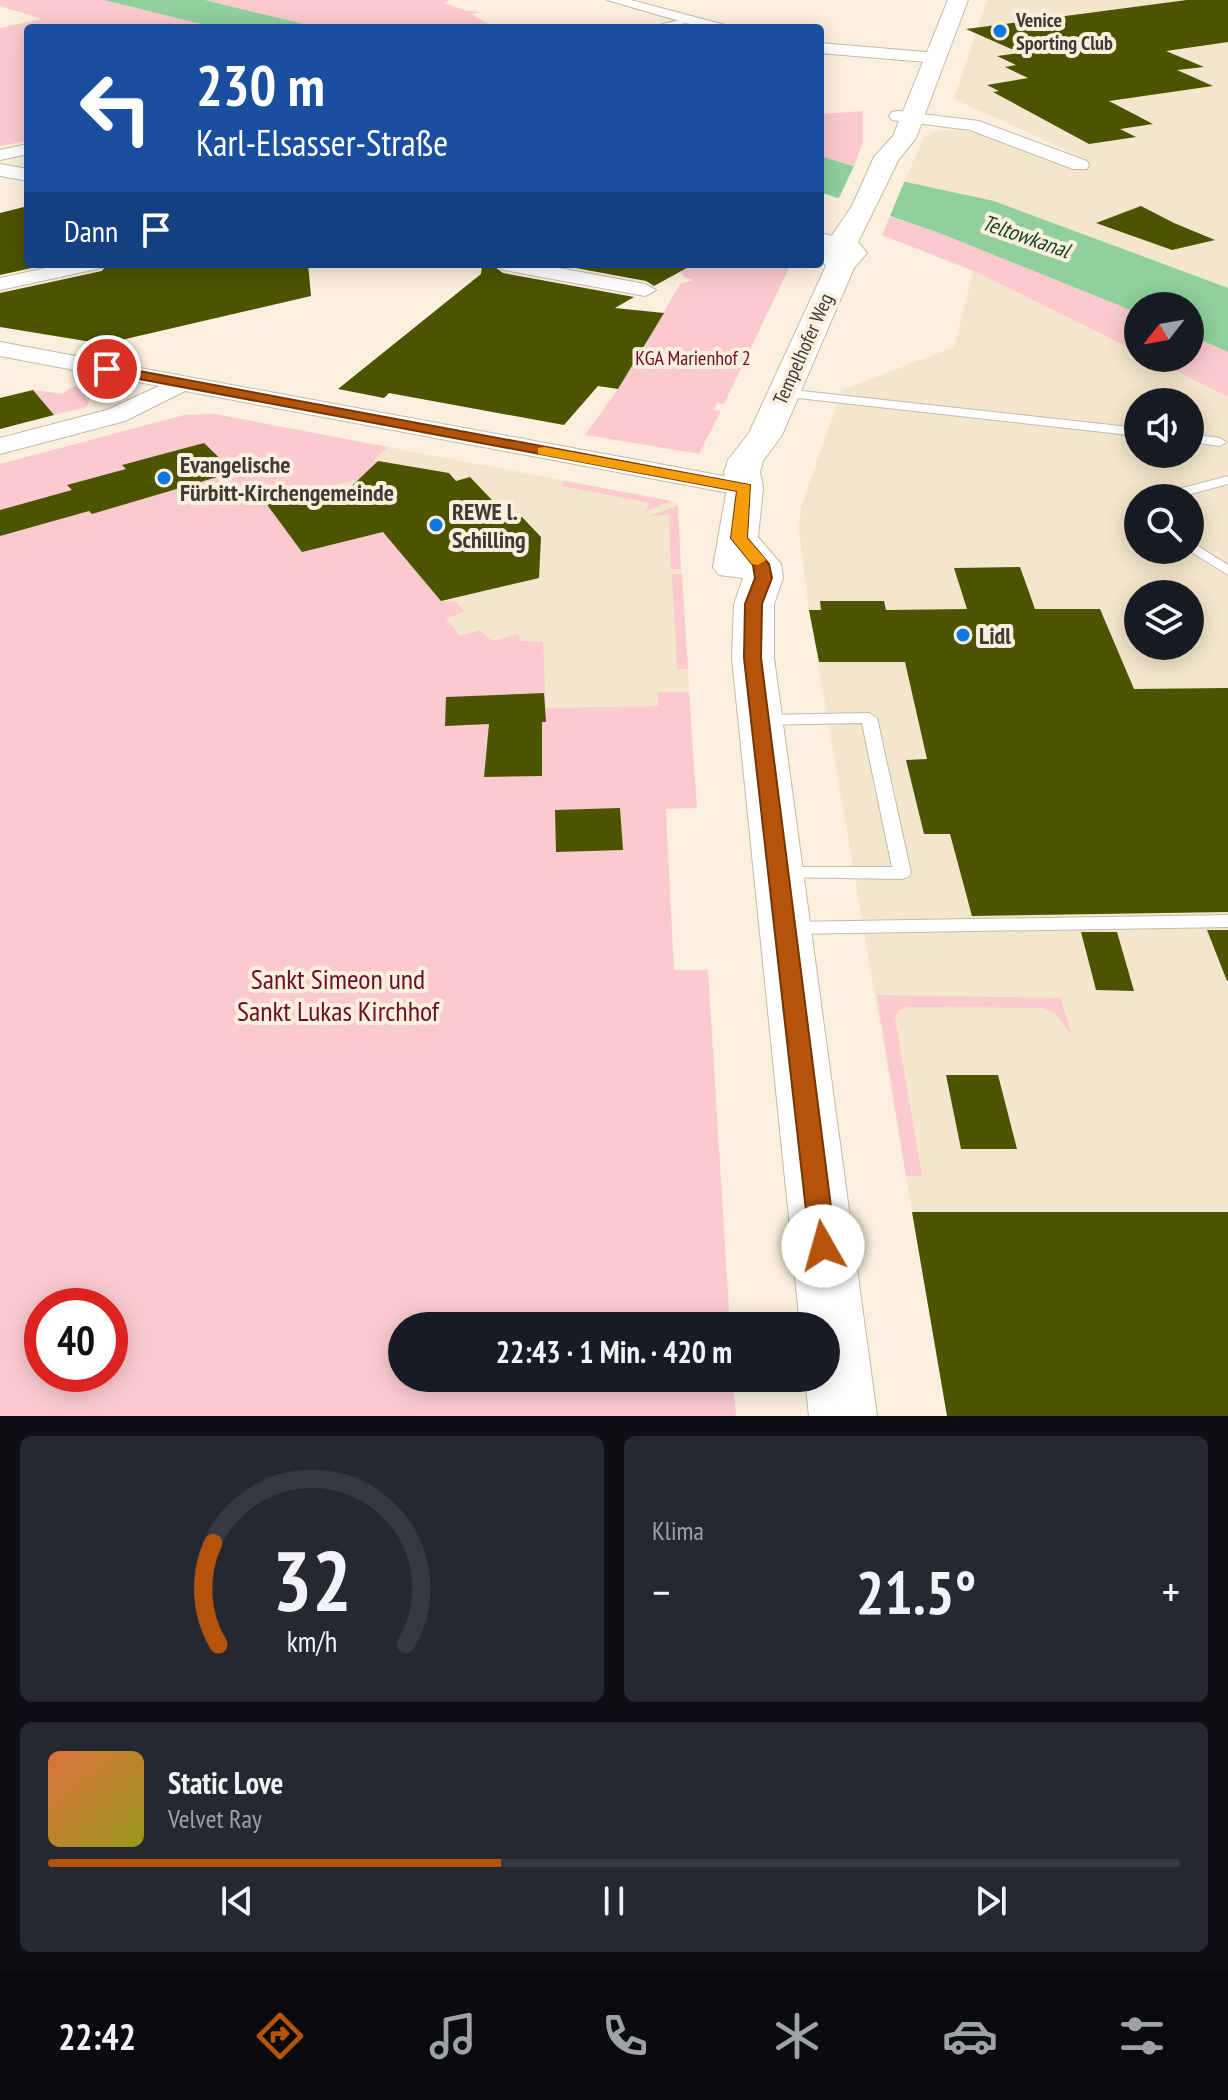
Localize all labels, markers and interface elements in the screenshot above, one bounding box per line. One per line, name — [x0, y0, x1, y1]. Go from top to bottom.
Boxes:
place label: Venice Sporting Club — [1015, 7, 1113, 56]
marker: Venice Sporting Club — [991, 22, 1009, 40]
text: 230 m — [196, 49, 325, 121]
icon: left — [64, 56, 168, 160]
text: Karl-Elsasser-Straße — [196, 119, 448, 166]
icon: arrive — [134, 208, 178, 252]
water label: Teltowkanal — [978, 208, 1075, 265]
text: Dann — [64, 211, 118, 250]
street label: Tempelhofer Weg — [767, 289, 839, 409]
north arrow — [1124, 292, 1204, 372]
map controls — [1124, 292, 1204, 660]
pin — [73, 335, 141, 403]
park label: KGA Marienhof 2 — [635, 345, 751, 371]
icon: arrive — [85, 347, 129, 391]
button: sound — [1124, 388, 1204, 468]
place label: Evangelische Fürbitt-Kirchengemeinde — [180, 449, 394, 508]
marker: Evangelische Fürbitt-Kirchengemeinde — [155, 469, 173, 487]
button: search — [1124, 484, 1204, 564]
place label: REWE l. Schilling — [452, 496, 526, 555]
marker: REWE l. Schilling — [427, 516, 445, 534]
button: layers — [1124, 580, 1204, 660]
place label: Lidl — [979, 620, 1011, 651]
marker: Lidl — [954, 626, 972, 644]
park label: Sankt Simeon und Sankt Lukas Kirchhof — [237, 960, 441, 1029]
position arrow — [781, 1204, 865, 1288]
speed limit sign: 40 — [24, 1288, 128, 1392]
text: 22:43 · 1 Min. · 420 m — [496, 1332, 732, 1371]
text: Klima — [652, 1514, 704, 1547]
text: 32 — [272, 1526, 352, 1634]
text: 21.5° — [856, 1553, 976, 1631]
text: − — [652, 1563, 670, 1620]
text: + — [1162, 1563, 1180, 1620]
text: km/h — [287, 1623, 337, 1660]
text: Static Love — [168, 1763, 283, 1802]
text: Velvet Ray — [168, 1802, 262, 1835]
icon: previous — [215, 1879, 259, 1923]
icon: pause — [592, 1879, 636, 1923]
icon: next — [969, 1879, 1013, 1923]
icon: directions — [252, 2008, 308, 2064]
icon: music — [425, 2008, 481, 2064]
icon: phone — [597, 2008, 653, 2064]
icon: climate — [769, 2008, 825, 2064]
icon: car — [942, 2008, 998, 2064]
icon: filters — [1114, 2008, 1170, 2064]
text: 22:42 — [58, 2013, 136, 2060]

